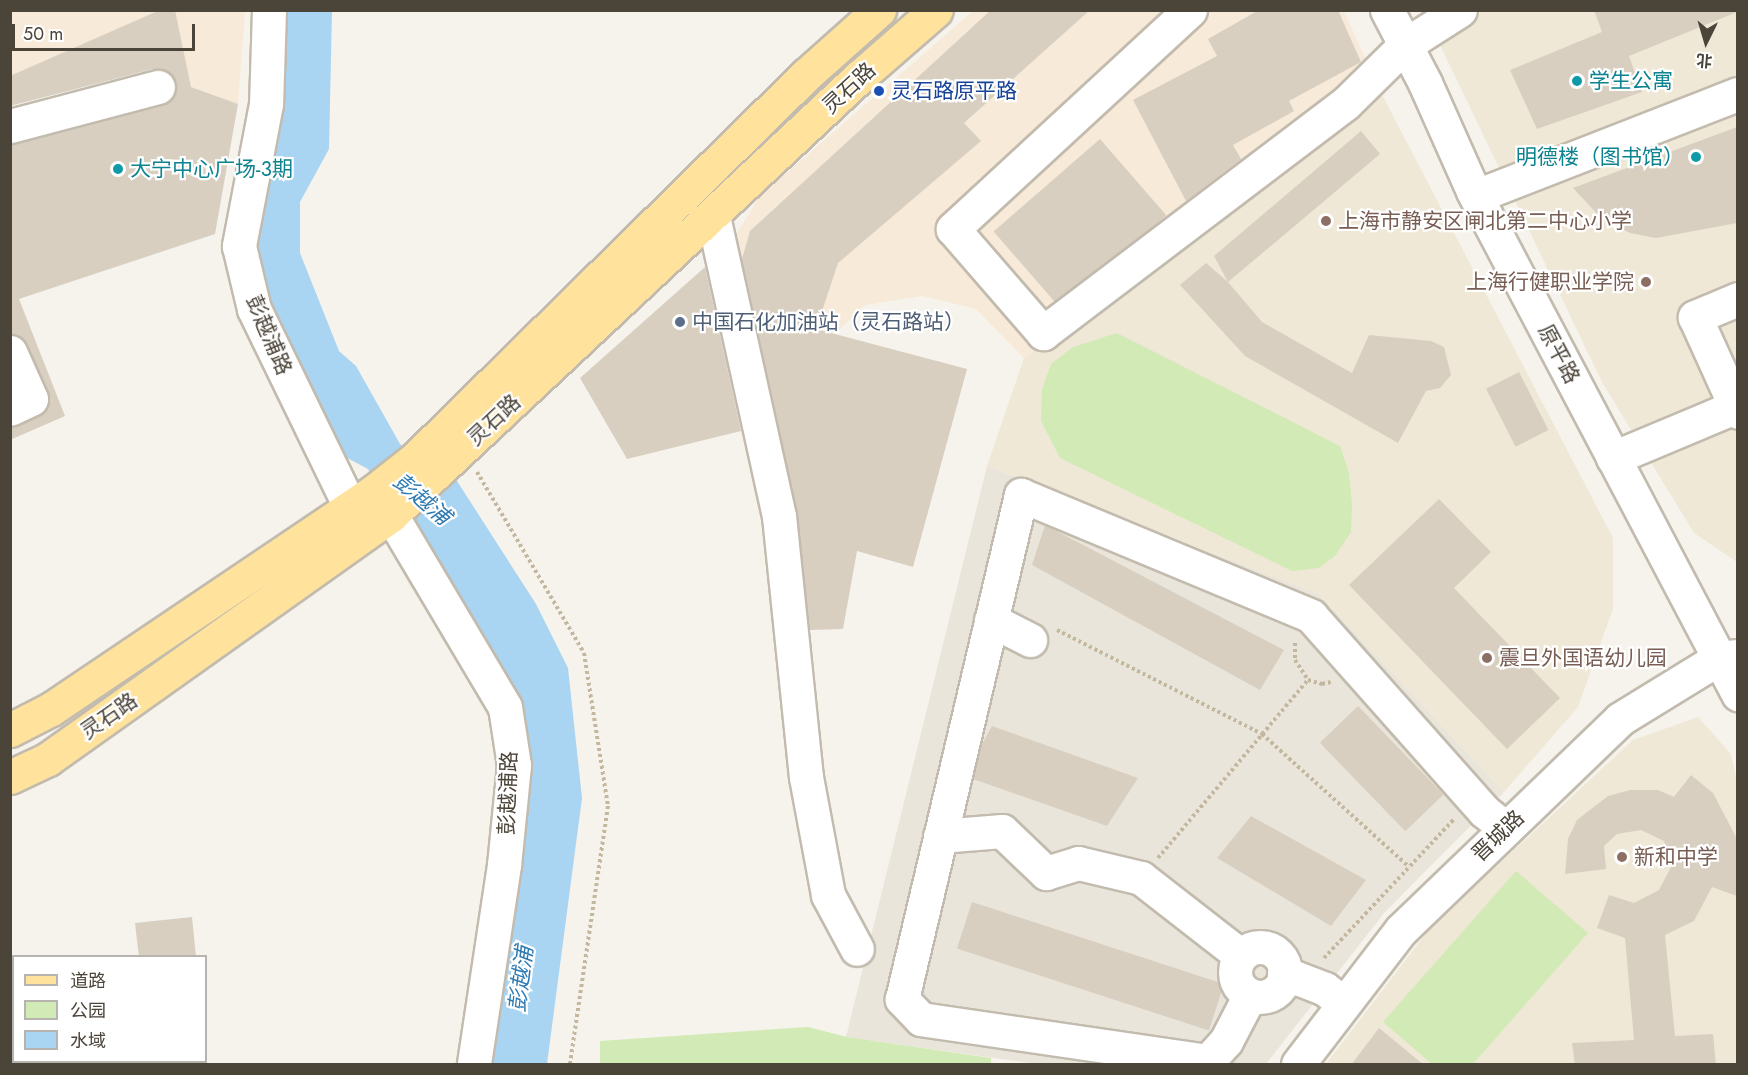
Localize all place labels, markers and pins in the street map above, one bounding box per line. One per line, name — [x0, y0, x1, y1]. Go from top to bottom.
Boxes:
place label: 学生公寓 — [1589, 68, 1673, 94]
marker: 学生公寓 — [1570, 74, 1584, 88]
place label: 灵石路原平路 — [891, 78, 1017, 104]
marker: 灵石路原平路 — [872, 84, 886, 98]
place label: 明德楼（图书馆） — [1516, 144, 1684, 170]
marker: 明德楼（图书馆） — [1689, 150, 1703, 164]
place label: 大宁中心广场-3期 — [130, 156, 293, 182]
marker: 大宁中心广场-3期 — [111, 162, 125, 176]
place label: 上海市静安区闸北第二中心小学 — [1338, 208, 1632, 234]
marker: 上海市静安区闸北第二中心小学 — [1319, 214, 1333, 228]
place label: 上海行健职业学院 — [1466, 269, 1634, 295]
marker: 上海行健职业学院 — [1639, 275, 1653, 289]
place label: 中国石化加油站（灵石路站） — [692, 309, 965, 335]
marker: 中国石化加油站（灵石路站） — [673, 315, 687, 329]
place label: 震旦外国语幼儿园 — [1499, 645, 1667, 671]
marker: 震旦外国语幼儿园 — [1480, 651, 1494, 665]
place label: 新和中学 — [1634, 844, 1718, 870]
marker: 新和中学 — [1615, 850, 1629, 864]

